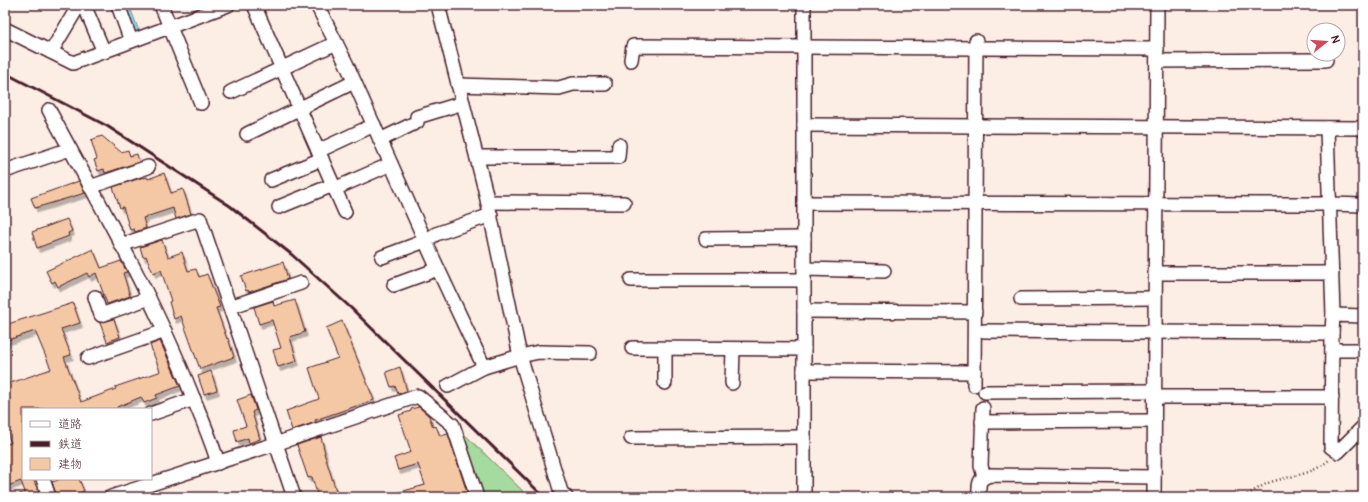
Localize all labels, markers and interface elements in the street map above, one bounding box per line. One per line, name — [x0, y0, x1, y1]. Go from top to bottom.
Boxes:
north arrow — [1306, 22, 1346, 62]
text: N — [1328, 34, 1343, 45]
legend — [22, 408, 152, 480]
text: 道路 — [58, 417, 82, 432]
text: 鉄道 — [58, 437, 82, 452]
text: 建物 — [58, 457, 82, 472]

